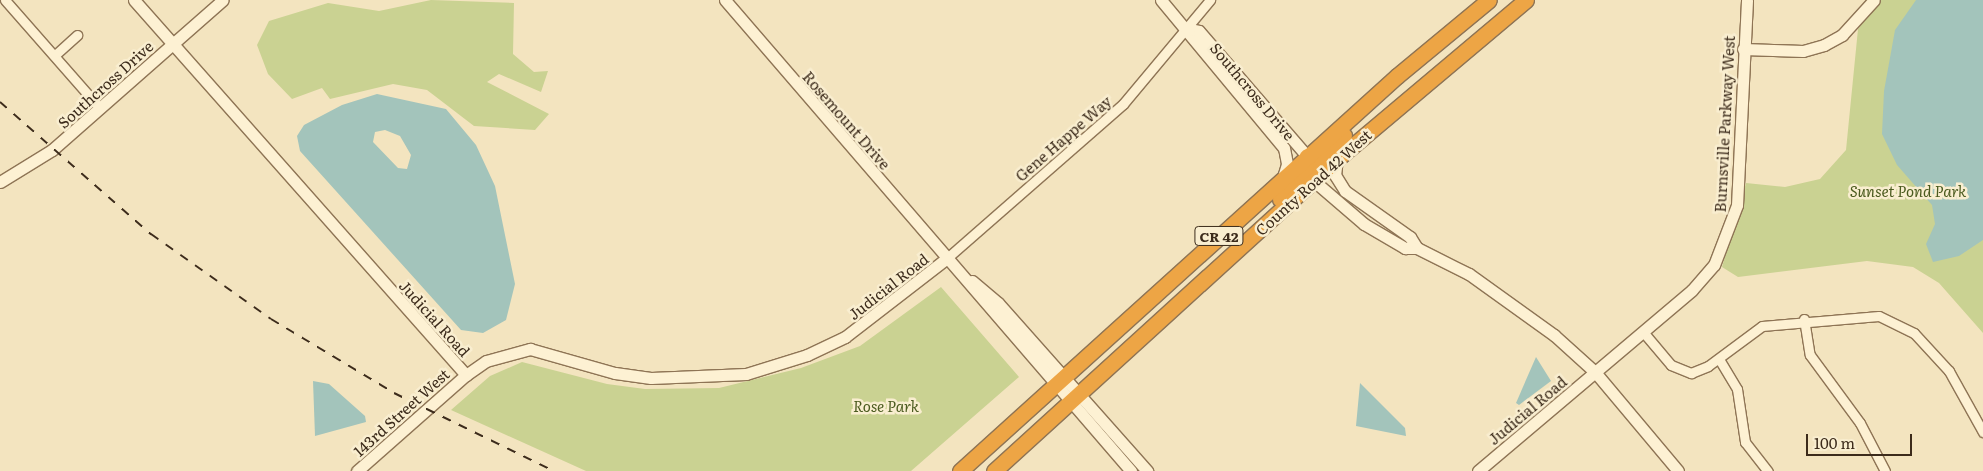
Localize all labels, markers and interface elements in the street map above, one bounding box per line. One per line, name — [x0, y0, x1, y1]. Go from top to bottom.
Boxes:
street label: Burnsville Parkway West — [1710, 35, 1738, 213]
street label: Southcross Drive — [54, 37, 156, 131]
street label: Southcross Drive — [1207, 39, 1299, 143]
street label: Rosemount Drive — [800, 67, 894, 173]
street label: Gene Happe Way — [1011, 91, 1115, 185]
street label: County Road 42 West — [1251, 125, 1375, 239]
park label: Sunset Pond Park — [1850, 182, 1966, 200]
road number: CR 42 — [1194, 225, 1244, 248]
street label: Judicial Road — [844, 249, 932, 323]
street label: Judicial Road — [396, 276, 474, 360]
street label: 143rd Street West — [350, 364, 452, 460]
street label: Judicial Road — [1484, 372, 1570, 448]
park label: Rose Park — [853, 397, 919, 415]
scale bar — [1808, 424, 1914, 456]
text: 100 m — [1814, 431, 1855, 454]

